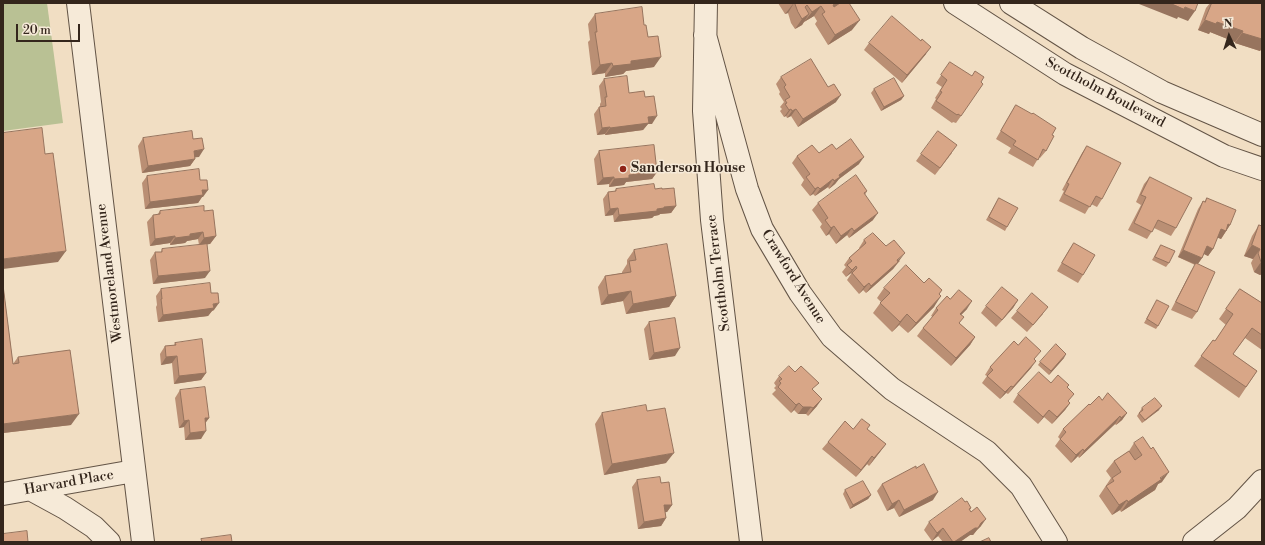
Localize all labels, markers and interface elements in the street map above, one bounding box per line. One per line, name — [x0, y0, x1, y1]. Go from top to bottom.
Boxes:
scale bar — [18, 16, 82, 42]
north arrow — [1209, 16, 1249, 56]
text: N — [1223, 17, 1233, 31]
text: 20 m — [23, 23, 51, 38]
street label: Scottholm Boulevard — [1042, 54, 1168, 132]
place label: Sanderson House — [631, 161, 746, 177]
marker: Sanderson House — [618, 164, 628, 174]
street label: Westmoreland Avenue — [93, 203, 127, 343]
street label: Scottholm Terrace — [703, 214, 735, 332]
street label: Crawford Avenue — [757, 227, 829, 327]
street label: Harvard Place — [23, 467, 115, 499]

